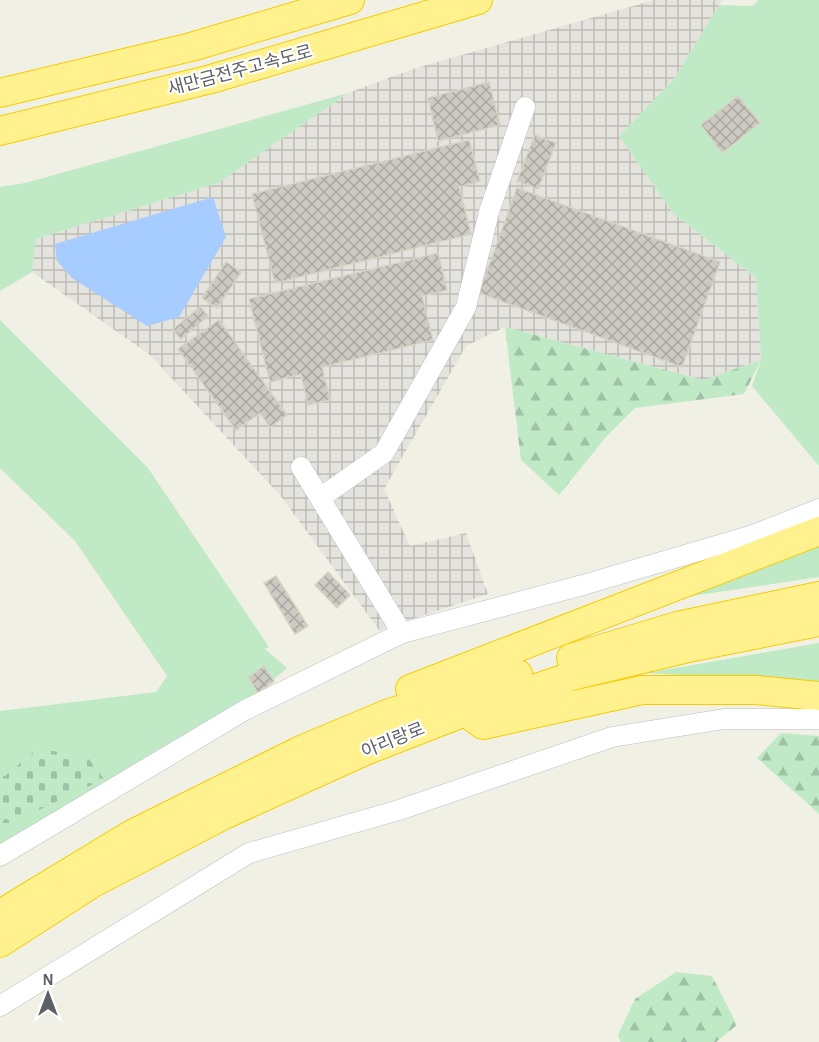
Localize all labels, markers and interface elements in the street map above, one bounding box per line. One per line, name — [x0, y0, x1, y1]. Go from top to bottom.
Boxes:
street label: 새만금전주고속도로 — [166, 42, 315, 99]
street label: 아리랑로 — [359, 718, 427, 762]
north arrow — [18, 964, 78, 1024]
text: N — [42, 972, 54, 988]

